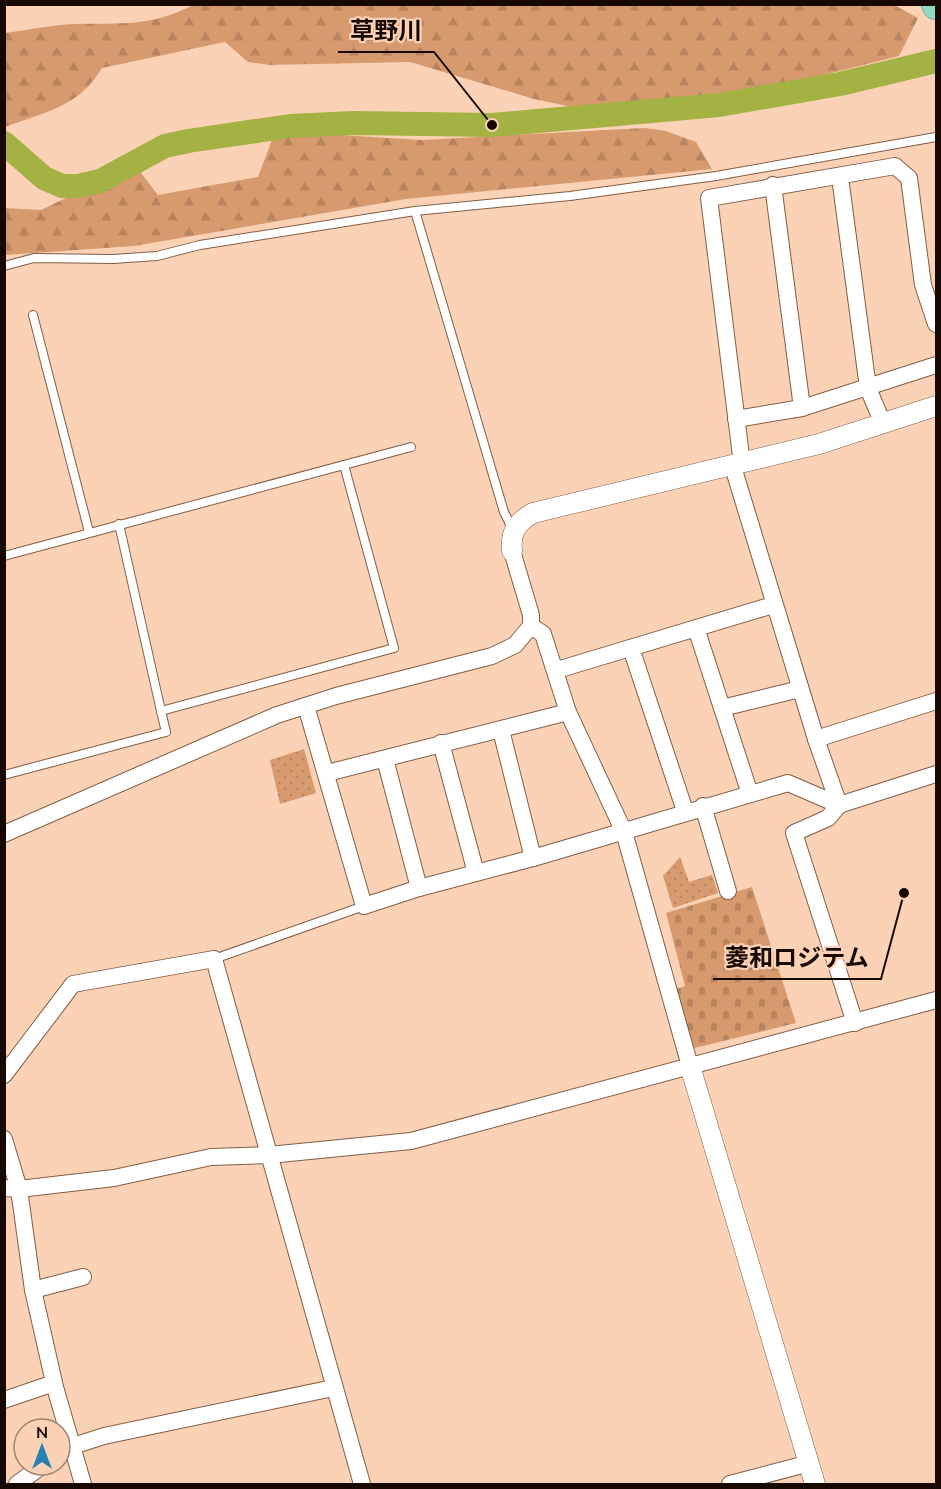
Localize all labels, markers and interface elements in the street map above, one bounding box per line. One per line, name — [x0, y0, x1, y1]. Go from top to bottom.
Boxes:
callout: 草野川 — [338, 10, 434, 52]
text: 草野川 — [350, 15, 422, 45]
callout: 菱和ロジテム — [713, 937, 881, 979]
text: 菱和ロジテム — [725, 942, 869, 972]
north arrow — [12, 1417, 72, 1477]
text: N — [36, 1422, 48, 1442]

